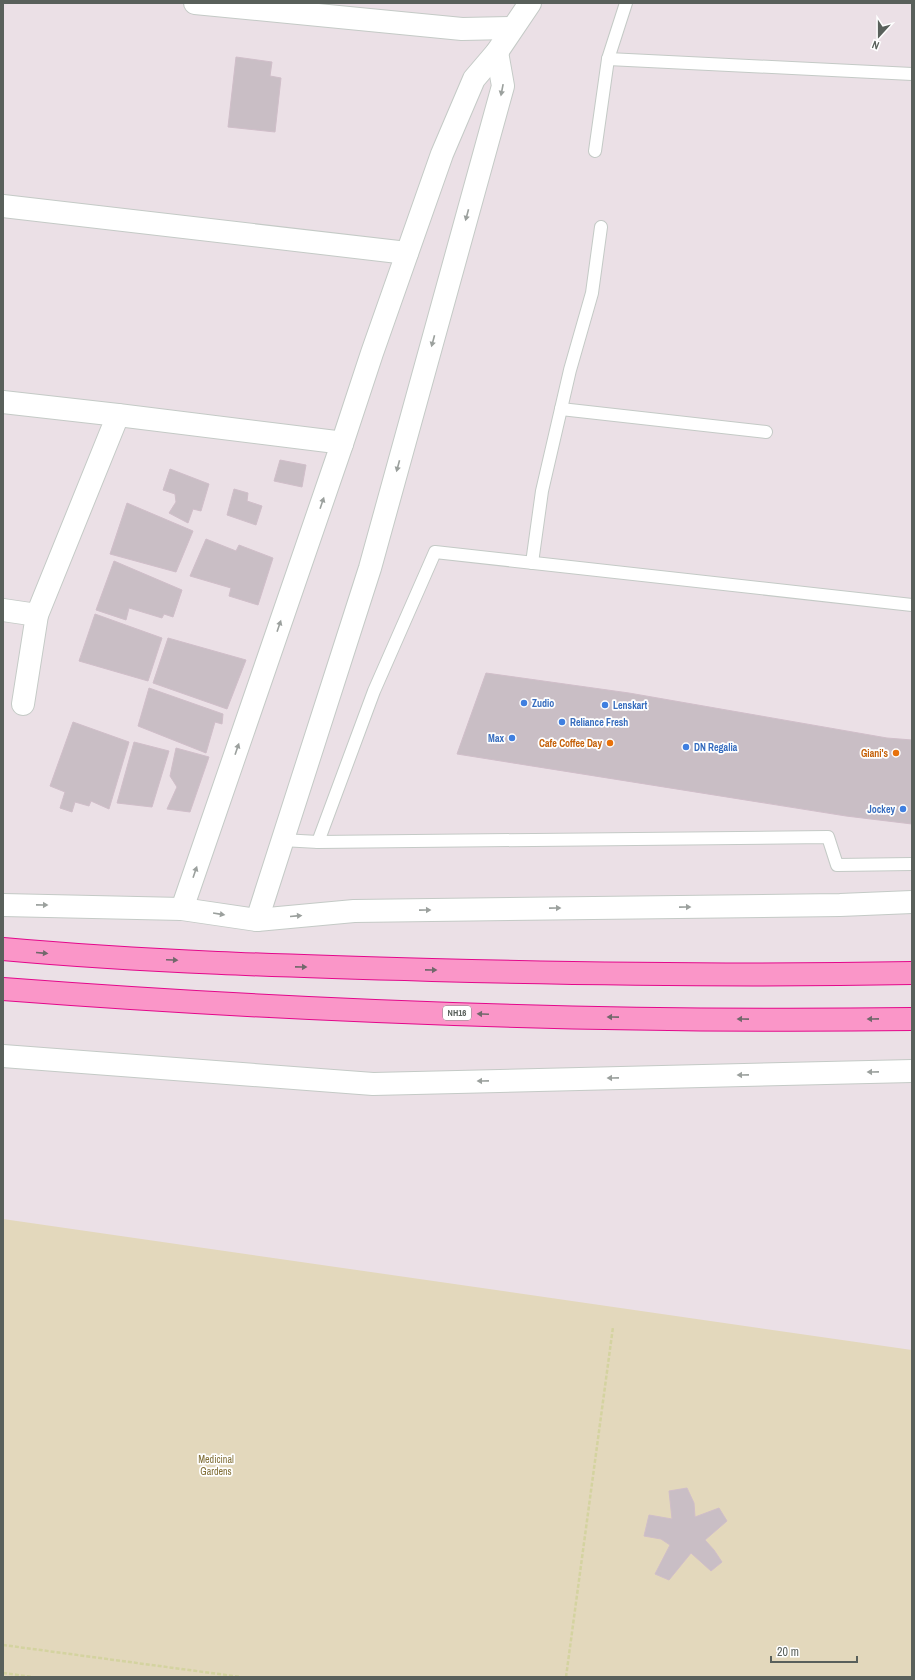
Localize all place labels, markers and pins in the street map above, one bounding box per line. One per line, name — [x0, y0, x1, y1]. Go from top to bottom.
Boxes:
place label: Zudio — [532, 697, 554, 710]
marker: Zudio — [519, 698, 529, 708]
place label: Lenskart — [613, 699, 647, 712]
marker: Lenskart — [600, 700, 610, 710]
place label: Reliance Fresh — [570, 716, 628, 729]
marker: Reliance Fresh — [557, 717, 567, 727]
place label: Max — [488, 732, 504, 745]
marker: Max — [507, 733, 517, 743]
place label: Cafe Coffee Day — [539, 737, 602, 750]
marker: Cafe Coffee Day — [605, 738, 615, 748]
place label: DN Regalia — [694, 741, 738, 754]
marker: DN Regalia — [681, 742, 691, 752]
place label: Giani's — [861, 747, 888, 760]
marker: Giani's — [891, 748, 901, 758]
place label: Jockey — [867, 803, 895, 816]
marker: Jockey — [898, 804, 908, 814]

